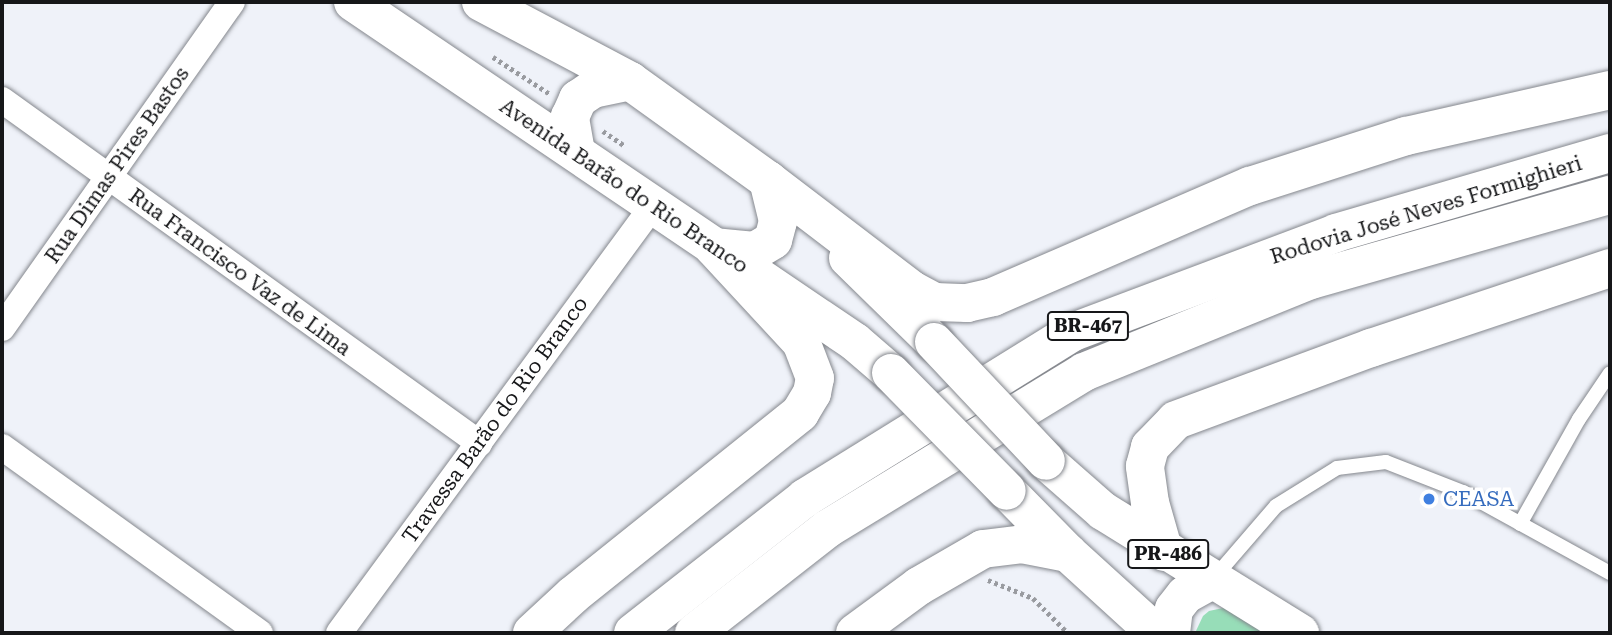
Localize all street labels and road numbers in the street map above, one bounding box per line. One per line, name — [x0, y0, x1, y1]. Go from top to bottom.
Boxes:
street label: Rua Dimas Pires Bastos — [40, 62, 194, 268]
street label: Avenida Barão do Rio Branco — [495, 93, 753, 279]
street label: Rodovia José Neves Formighieri — [1267, 151, 1585, 269]
street label: Rua Francisco Vaz de Lima — [124, 183, 356, 361]
street label: Travessa Barão do Rio Branco — [397, 292, 593, 548]
road number: BR-467 — [1046, 310, 1130, 342]
road number: PR-486 — [1126, 538, 1210, 569]

